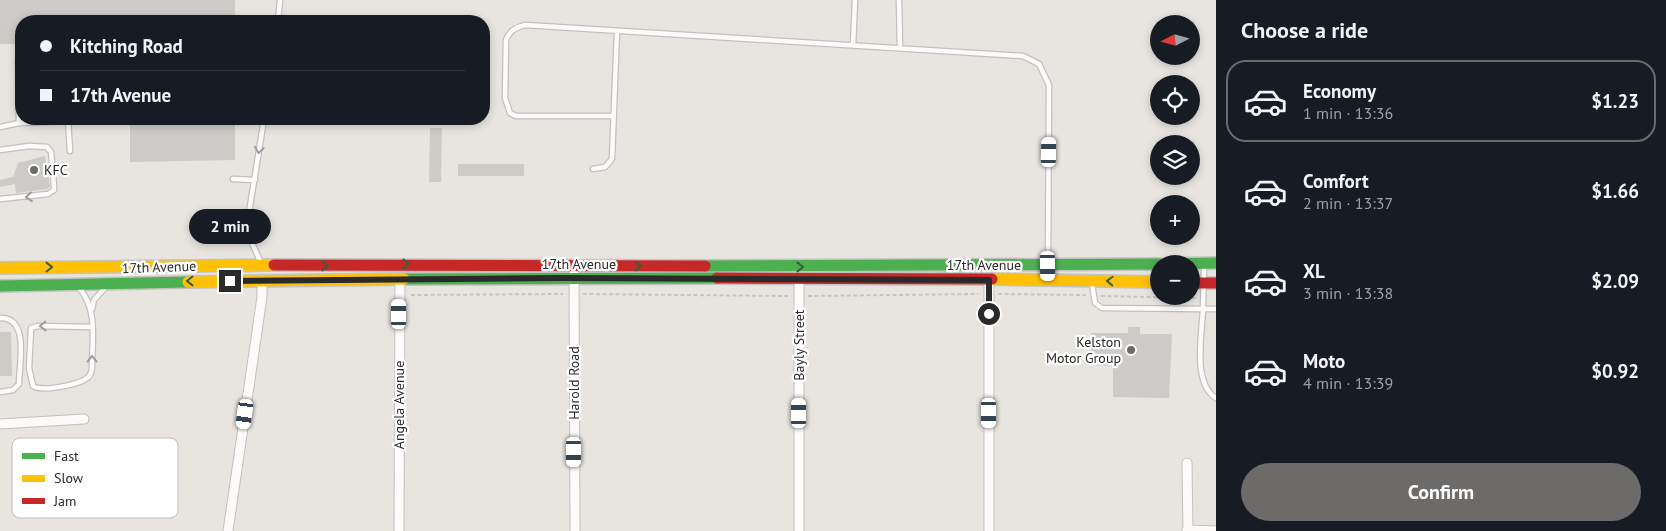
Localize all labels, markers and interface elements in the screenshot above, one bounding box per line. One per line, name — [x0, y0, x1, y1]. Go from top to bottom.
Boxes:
north arrow — [1150, 15, 1200, 65]
map controls — [1150, 15, 1200, 305]
text: Choose a ride — [1241, 16, 1368, 44]
text: Kitching Road — [70, 34, 183, 58]
button: locate — [1150, 75, 1200, 125]
icon: car — [1243, 79, 1288, 124]
text: Economy — [1303, 79, 1376, 103]
text: 17th Avenue — [70, 83, 171, 107]
text: $1.23 — [1591, 89, 1639, 113]
text: 1 min · 13:36 — [1303, 103, 1393, 123]
button: layers — [1150, 135, 1200, 185]
car — [1041, 137, 1056, 167]
one-way arrow — [255, 145, 265, 154]
place label: KFC — [44, 161, 68, 179]
marker: KFC — [28, 164, 40, 176]
icon: car — [1243, 169, 1288, 214]
text: Comfort — [1303, 169, 1369, 193]
text: $1.66 — [1591, 179, 1639, 203]
one-way arrow — [24, 191, 32, 202]
text: 2 min · 13:37 — [1303, 193, 1393, 213]
button: + — [1150, 195, 1200, 245]
callout: 2 min — [189, 208, 271, 244]
text: 2 min — [210, 216, 250, 236]
car — [1040, 251, 1055, 281]
street label: 17th Avenue — [542, 255, 616, 273]
button: − — [1150, 255, 1200, 305]
street label: 17th Avenue — [947, 256, 1021, 274]
street label: 17th Avenue — [122, 257, 196, 277]
one-way arrow — [402, 259, 410, 269]
icon: car — [1243, 259, 1288, 304]
text: XL — [1303, 259, 1325, 283]
one-way arrow — [321, 260, 329, 271]
one-way arrow — [634, 261, 642, 271]
one-way arrow — [45, 262, 53, 272]
one-way arrow — [797, 262, 805, 272]
text: $2.09 — [1591, 269, 1639, 293]
route end — [219, 270, 241, 292]
one-way arrow — [185, 276, 193, 287]
one-way arrow — [1106, 276, 1114, 286]
text: 3 min · 13:38 — [1303, 283, 1393, 303]
car — [391, 299, 406, 329]
route start — [978, 303, 1000, 325]
street label: Bayly Street — [790, 309, 808, 381]
one-way arrow — [39, 321, 47, 332]
place label: Kelston Motor Group — [1046, 333, 1121, 367]
marker: Kelston Motor Group — [1125, 344, 1137, 356]
street label: Harold Road — [565, 346, 583, 420]
icon: car — [1243, 349, 1288, 394]
text: Moto — [1303, 349, 1345, 373]
one-way arrow — [87, 355, 97, 362]
text: $0.92 — [1591, 359, 1639, 383]
street label: Angela Avenue — [390, 361, 408, 449]
text: 4 min · 13:39 — [1303, 373, 1393, 393]
car — [235, 398, 254, 430]
car — [791, 398, 806, 428]
car — [981, 398, 996, 428]
car — [566, 437, 581, 467]
legend — [12, 438, 178, 518]
text: Fast — [54, 447, 79, 465]
button: Confirm — [1241, 463, 1641, 521]
text: Slow — [54, 469, 84, 487]
text: Jam — [53, 492, 76, 510]

